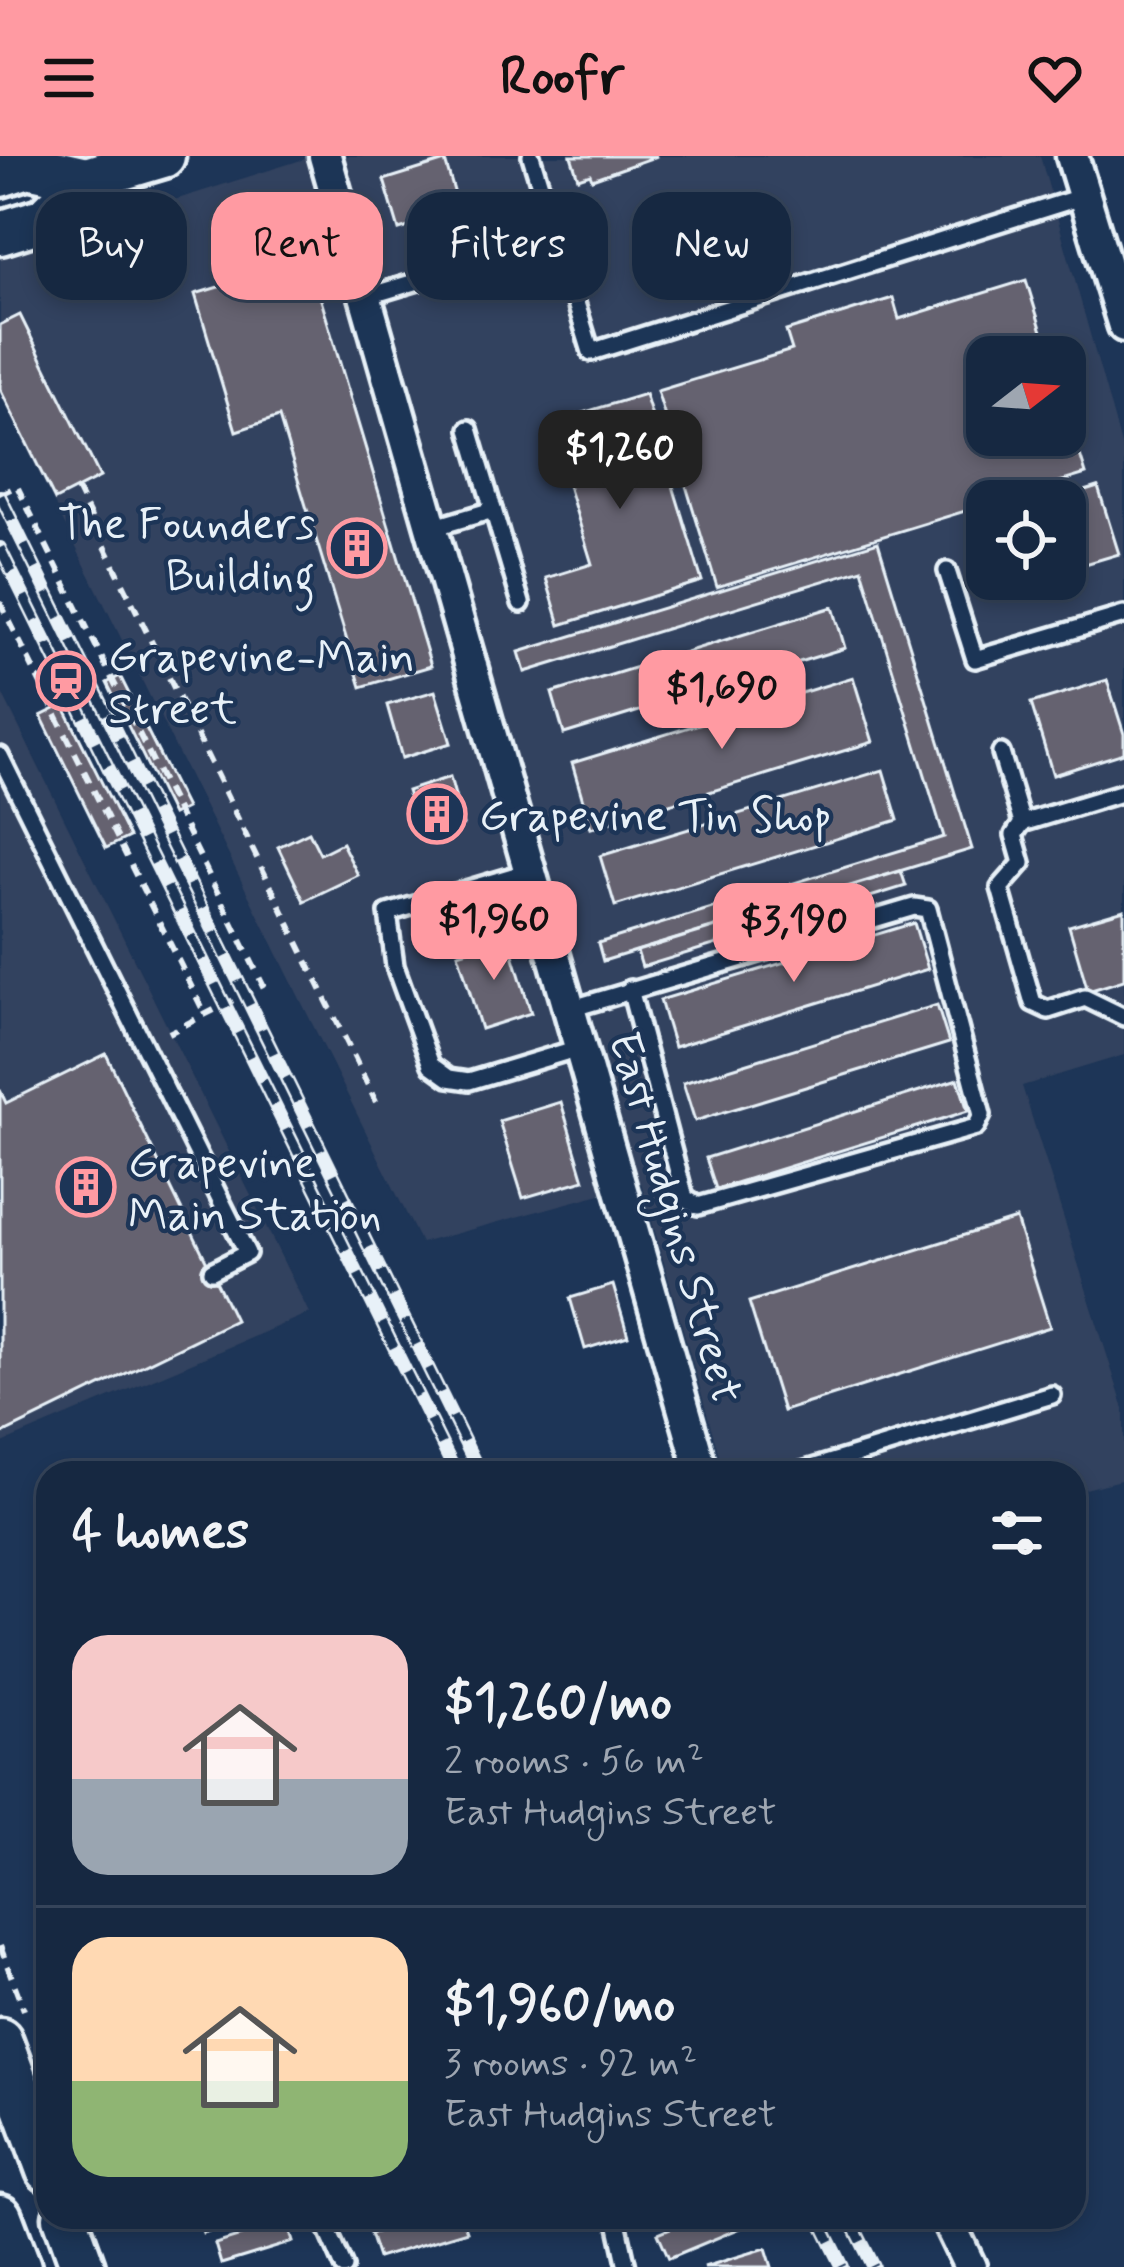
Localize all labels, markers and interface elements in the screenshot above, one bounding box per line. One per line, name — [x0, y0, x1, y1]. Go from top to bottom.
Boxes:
text: Roofr — [500, 43, 624, 114]
icon: menu — [36, 45, 102, 111]
icon: heart — [1022, 45, 1088, 111]
chip: Buy — [36, 192, 187, 300]
chip: Rent — [211, 192, 383, 300]
chip: Filters — [407, 192, 608, 300]
chip: New — [632, 192, 791, 300]
north arrow — [966, 336, 1086, 456]
map controls — [966, 336, 1086, 600]
pin: $1,260 — [522, 410, 718, 512]
text: $1,260 — [565, 423, 675, 474]
button: locate — [966, 480, 1086, 600]
place label: The Founders Building — [58, 496, 315, 612]
building icon: The Founders Building — [326, 517, 388, 579]
place label: Grapevine-Main Street — [108, 629, 415, 740]
station icon: Grapevine-Main Street — [35, 650, 97, 712]
pin: $1,690 — [624, 650, 820, 752]
text: $1,690 — [666, 663, 778, 714]
building icon: Grapevine Tin Shop — [406, 783, 468, 845]
place label: Grapevine Tin Shop — [479, 788, 832, 847]
pin: $1,960 — [396, 881, 592, 983]
pin: $3,190 — [696, 883, 892, 985]
text: $1,960 — [438, 894, 550, 945]
text: $3,190 — [740, 896, 848, 947]
street label: East Hudgins Street — [589, 1025, 755, 1412]
place label: Grapevine Main Station — [128, 1135, 382, 1246]
building icon: Grapevine Main Station — [55, 1156, 117, 1218]
text: 4 homes — [72, 1500, 249, 1566]
icon: filters — [984, 1500, 1050, 1566]
text: $1,260/mo — [444, 1671, 672, 1737]
icon: home — [168, 1683, 312, 1827]
text: 2 rooms · 56 m² — [444, 1737, 704, 1788]
text: East Hudgins Street — [444, 1788, 776, 1839]
text: $1,960/mo — [444, 1973, 675, 2039]
icon: home — [168, 1985, 312, 2129]
text: 3 rooms · 92 m² — [444, 2039, 697, 2090]
text: East Hudgins Street — [444, 2090, 776, 2141]

